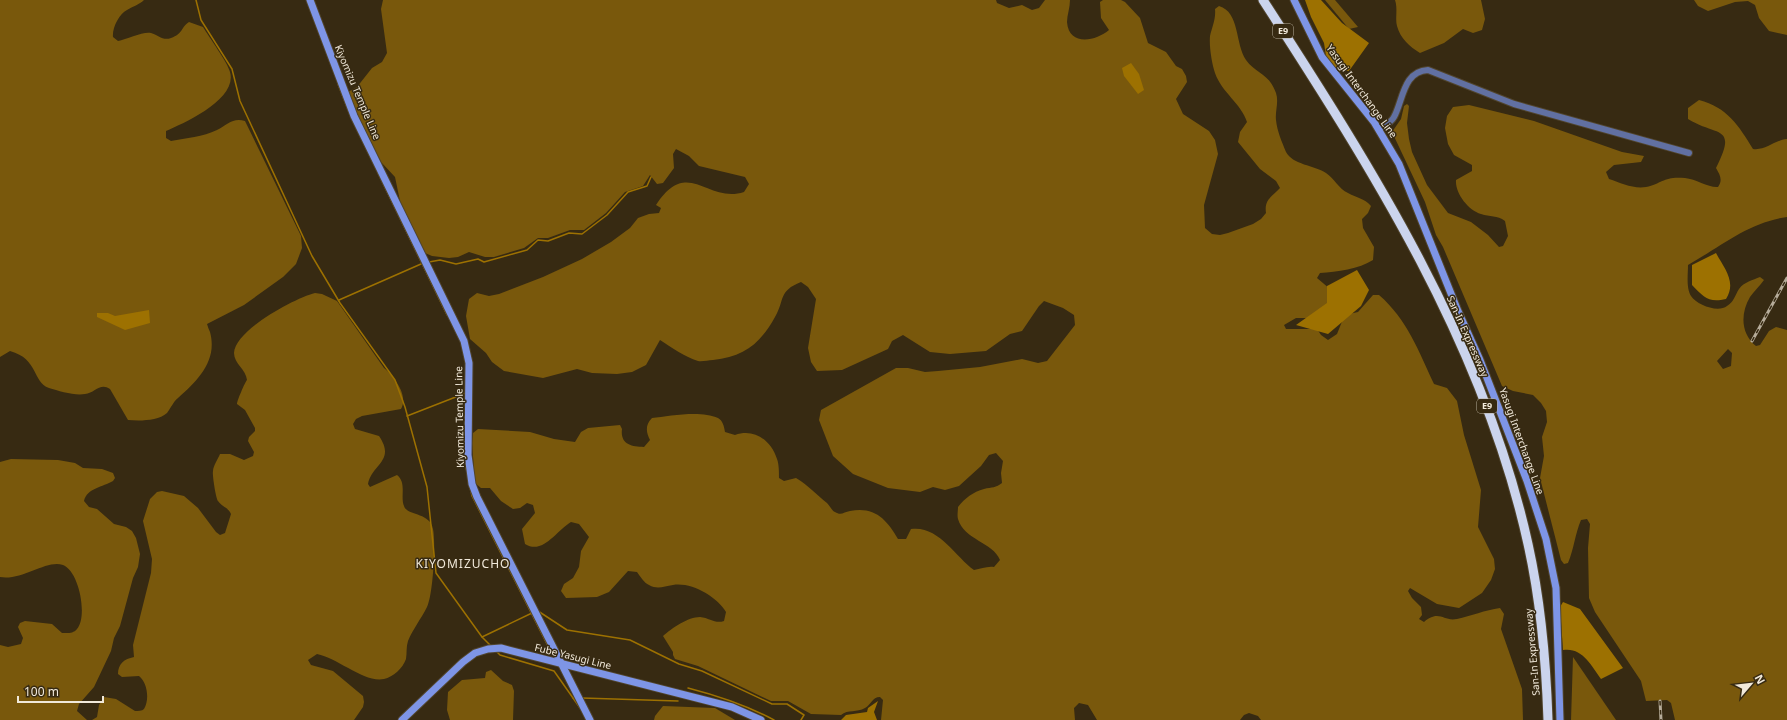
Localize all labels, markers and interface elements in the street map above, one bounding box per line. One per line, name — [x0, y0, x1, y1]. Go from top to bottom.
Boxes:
road number: E9 — [1273, 24, 1293, 38]
street label: Yasugi Interchange Line — [1323, 41, 1401, 141]
street label: Kiyomizu Temple Line — [332, 42, 384, 142]
street label: San-In Expressway — [1444, 293, 1493, 380]
street label: Kiyomizu Temple Line — [451, 366, 467, 468]
street label: Yasugi Interchange Line — [1496, 386, 1548, 497]
road number: E9 — [1477, 399, 1497, 413]
district label: KIYOMIZUCHO — [416, 555, 510, 572]
street label: San-In Expressway — [1521, 607, 1543, 696]
street label: Fube Yasugi Line — [533, 640, 613, 672]
north arrow — [1731, 664, 1771, 704]
text: N — [1752, 672, 1769, 687]
scale bar — [18, 678, 103, 704]
text: 100 m — [24, 683, 59, 700]

